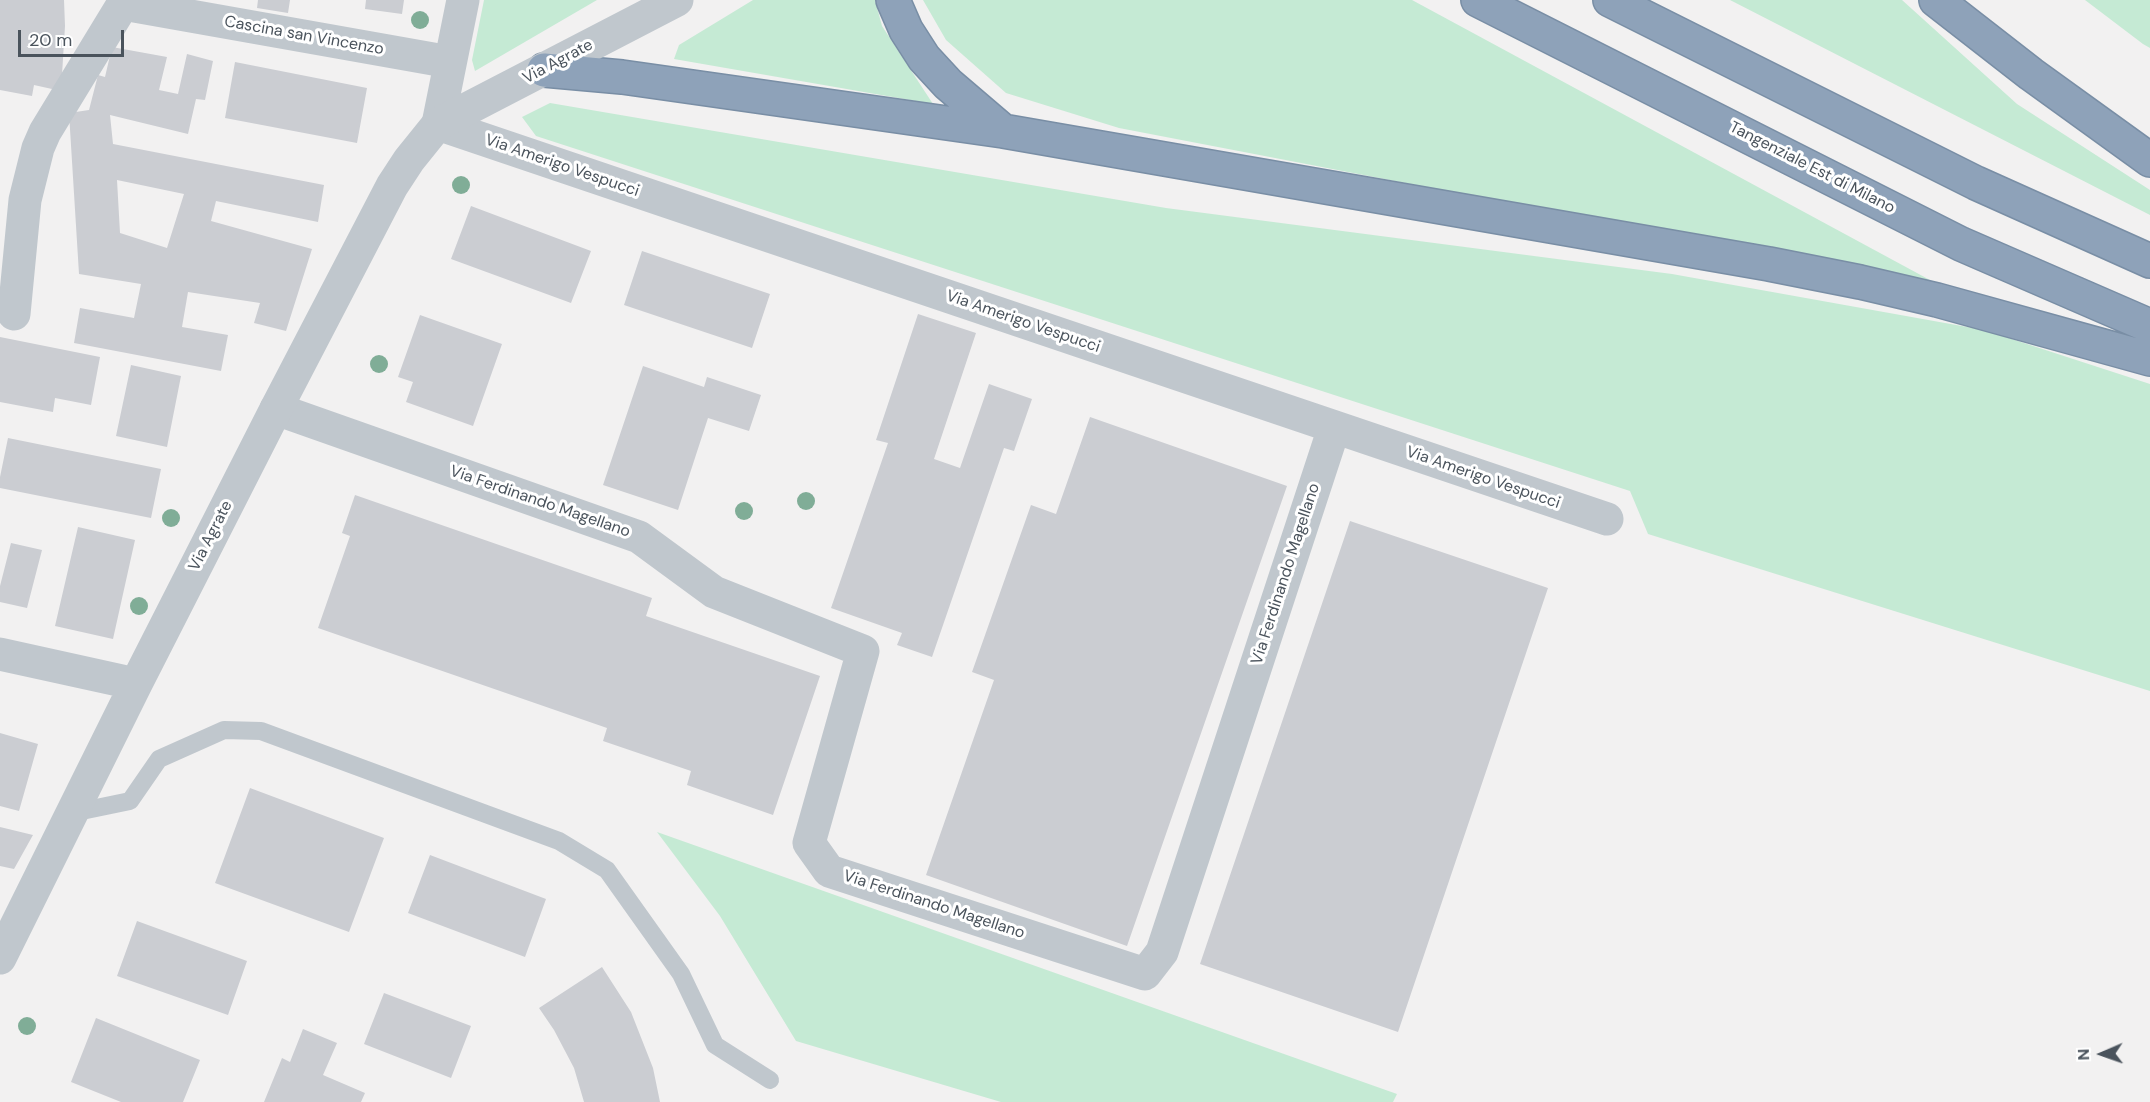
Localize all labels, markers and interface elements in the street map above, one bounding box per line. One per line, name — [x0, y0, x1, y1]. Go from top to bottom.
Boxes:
street label: Cascina san Vincenzo — [223, 13, 385, 59]
scale bar — [21, 18, 128, 56]
text: 20 m — [29, 28, 72, 52]
street label: Via Agrate — [520, 36, 596, 88]
street label: Tangenziale Est di Milano — [1726, 118, 1898, 218]
street label: Via Amerigo Vespucci — [482, 131, 642, 201]
street label: Via Amerigo Vespucci — [943, 287, 1103, 357]
street label: Via Amerigo Vespucci — [1403, 443, 1563, 513]
street label: Via Ferdinando Magellano — [447, 462, 633, 542]
street label: Via Ferdinando Magellano — [1248, 481, 1324, 667]
street label: Via Agrate — [185, 498, 237, 574]
street label: Via Ferdinando Magellano — [841, 867, 1027, 943]
north arrow — [2072, 1024, 2132, 1084]
text: N — [2073, 1048, 2094, 1061]

